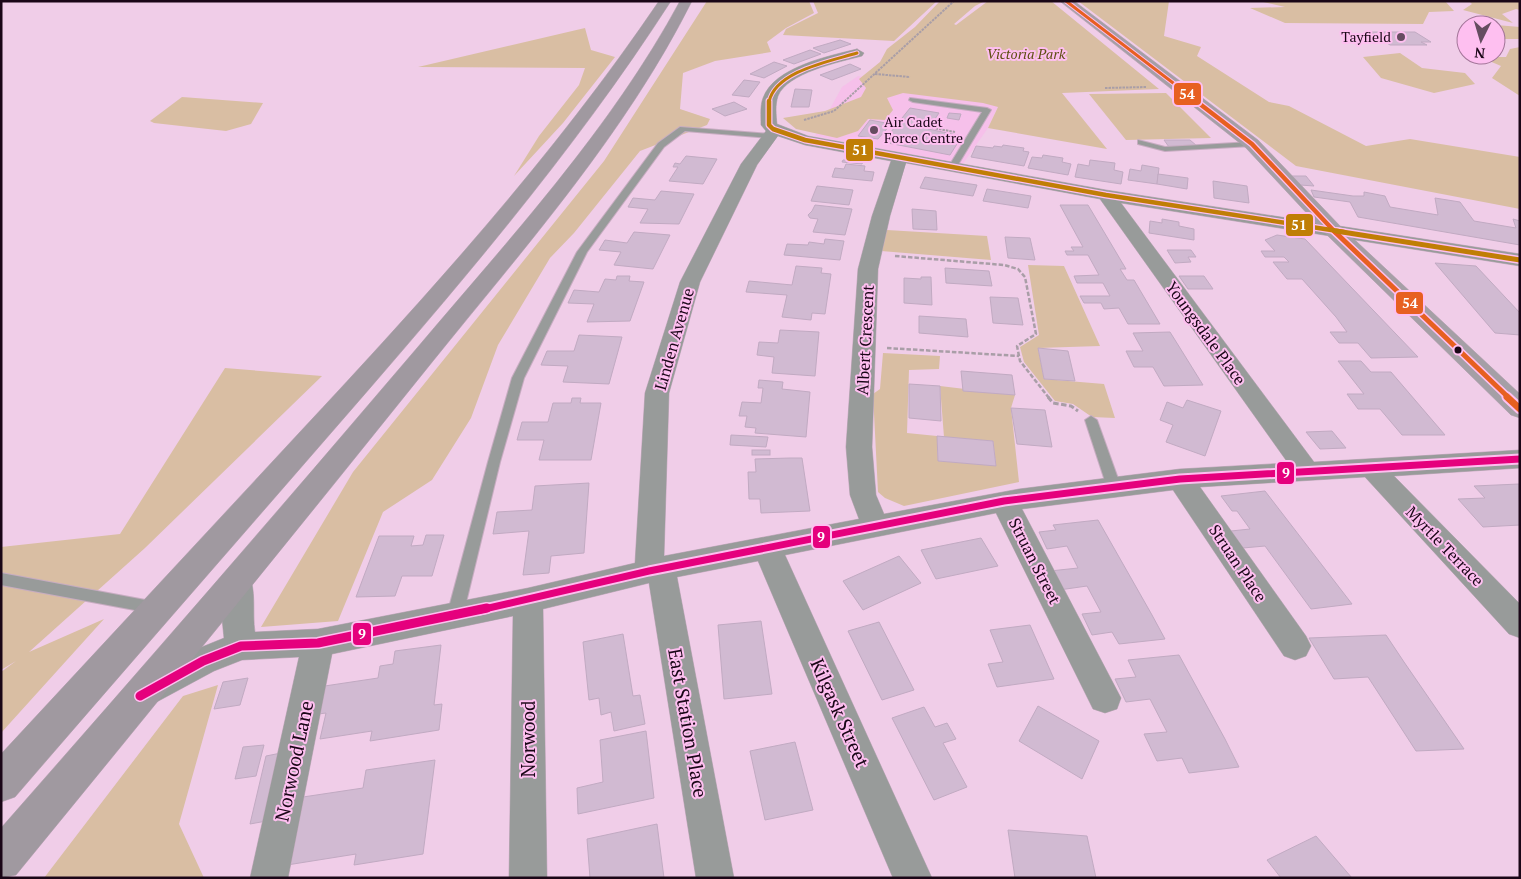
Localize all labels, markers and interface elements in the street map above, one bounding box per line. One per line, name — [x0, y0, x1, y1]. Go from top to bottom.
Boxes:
north arrow — [1456, 15, 1506, 65]
place label: Tayfield — [1341, 27, 1391, 46]
marker: Tayfield — [1395, 31, 1407, 43]
text: N — [1473, 43, 1486, 63]
park label: Victoria Park — [987, 44, 1066, 63]
line badge: 54 — [1173, 82, 1202, 106]
text: 54 — [1179, 84, 1195, 103]
place label: Air Cadet Force Centre — [884, 112, 963, 147]
marker: Air Cadet Force Centre — [868, 124, 880, 136]
line badge: 51 — [845, 138, 874, 162]
text: 51 — [852, 140, 868, 159]
line badge: 51 — [1285, 213, 1314, 237]
text: 51 — [1291, 215, 1307, 234]
street label: Youngsdale Place — [1161, 277, 1251, 389]
street label: Albert Crescent — [851, 284, 879, 396]
street label: Linden Avenue — [649, 285, 699, 393]
line badge: 54 — [1395, 291, 1424, 315]
text: 54 — [1402, 293, 1418, 312]
unlabelled marker — [1453, 345, 1463, 355]
line badge: 9 — [1276, 461, 1295, 485]
text: 9 — [1282, 463, 1290, 482]
street label: Myrtle Terrace — [1401, 501, 1489, 591]
street label: Struan Street — [1004, 514, 1066, 608]
street label: Struan Place — [1204, 520, 1272, 606]
line badge: 9 — [812, 525, 831, 549]
text: 9 — [817, 527, 825, 546]
line badge: 9 — [352, 622, 372, 646]
text: 9 — [358, 624, 366, 643]
street label: East Station Place — [663, 646, 714, 800]
street label: Kilgask Street — [805, 654, 876, 771]
street label: Norwood Lane — [269, 698, 318, 823]
street label: Norwood — [515, 700, 540, 778]

